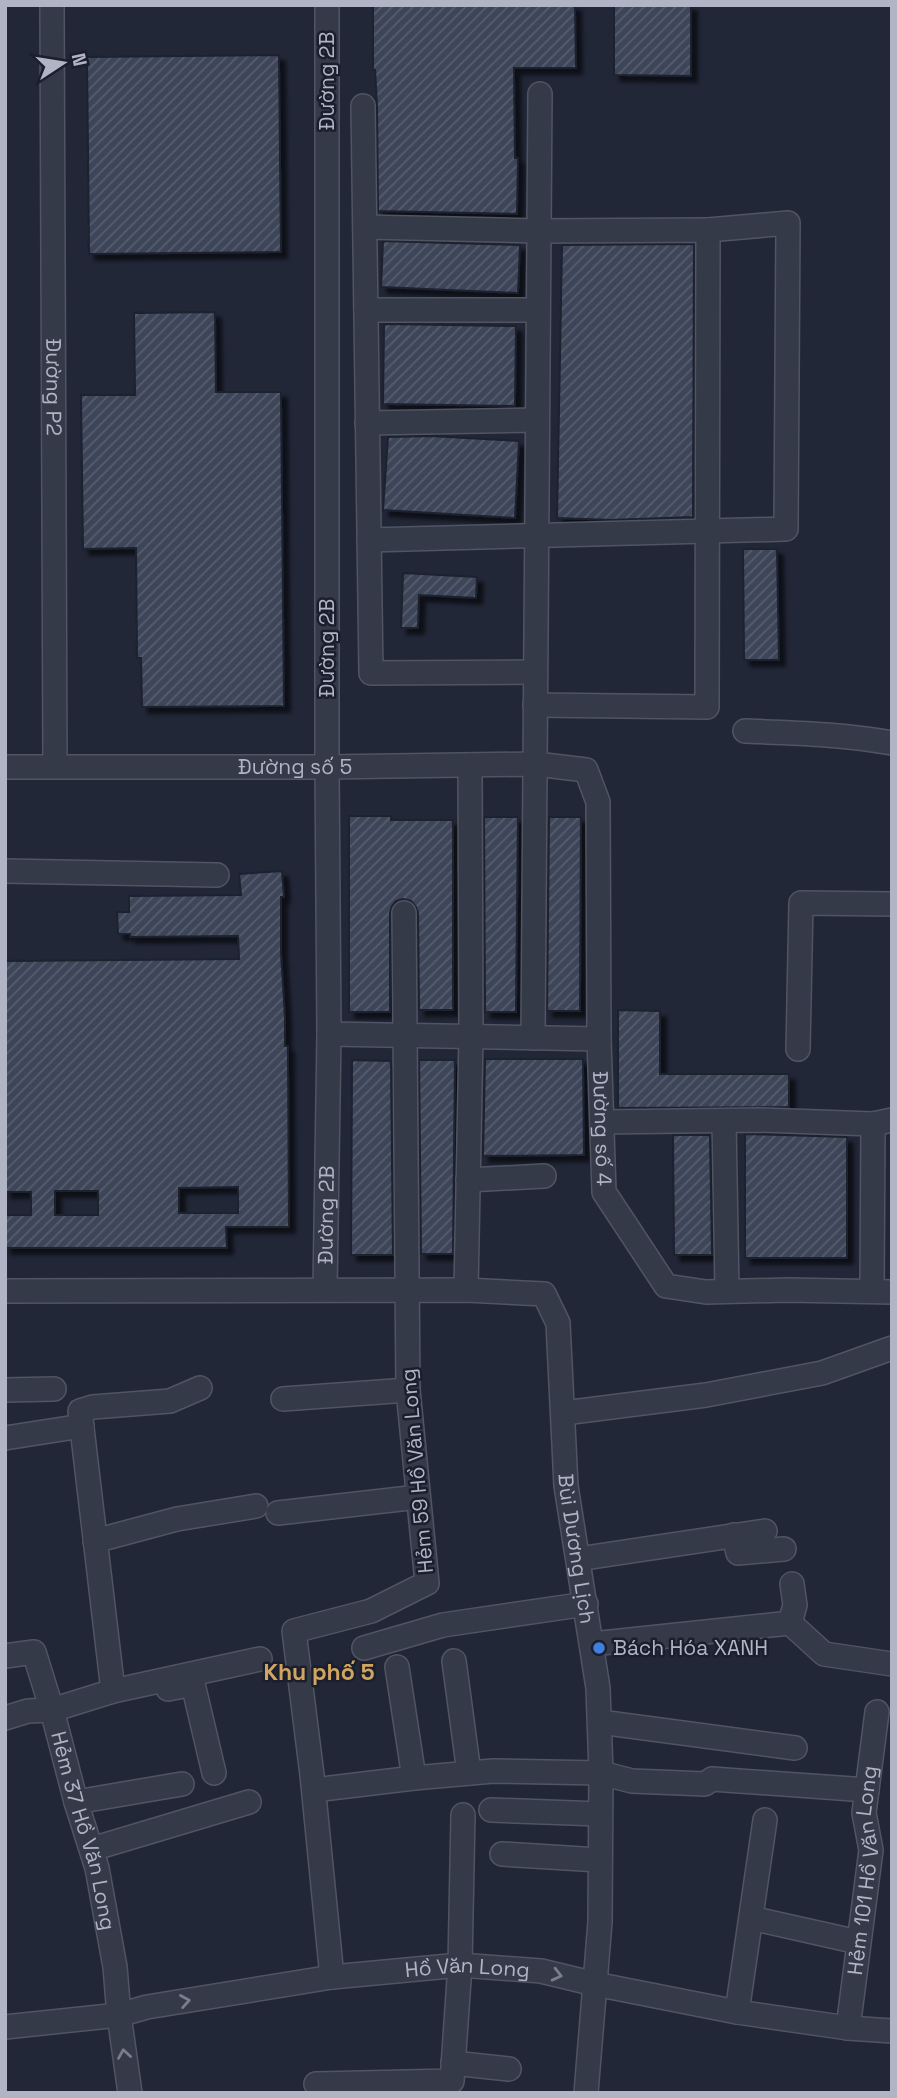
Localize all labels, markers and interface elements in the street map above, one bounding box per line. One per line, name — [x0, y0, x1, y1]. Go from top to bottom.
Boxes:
north arrow — [28, 28, 98, 98]
street label: Đường 2B — [313, 32, 340, 130]
text: N — [66, 51, 93, 68]
street label: Đường P2 — [40, 338, 68, 436]
street label: Đường 2B — [313, 599, 340, 697]
street label: Đường số 5 — [238, 753, 352, 780]
street label: Đường số 4 — [587, 1071, 618, 1186]
street label: Đường 2B — [311, 1165, 340, 1265]
street label: Hẻm 59 Hồ Văn Long — [394, 1367, 439, 1575]
street label: Bùi Dương Lịch — [552, 1473, 602, 1626]
place label: Bách Hóa XANH — [613, 1634, 768, 1661]
marker: Bách Hóa XANH — [591, 1640, 607, 1656]
district label: Khu phố 5 — [264, 1657, 375, 1687]
street label: Hẻm 37 Hồ Văn Long — [45, 1728, 122, 1932]
street label: Hẻm 101 Hồ Văn Long — [841, 1764, 885, 1977]
street label: Hồ Văn Long — [404, 1951, 531, 1983]
one-way arrow — [551, 1967, 563, 1981]
one-way arrow — [180, 1994, 191, 2009]
one-way arrow — [117, 2048, 132, 2060]

